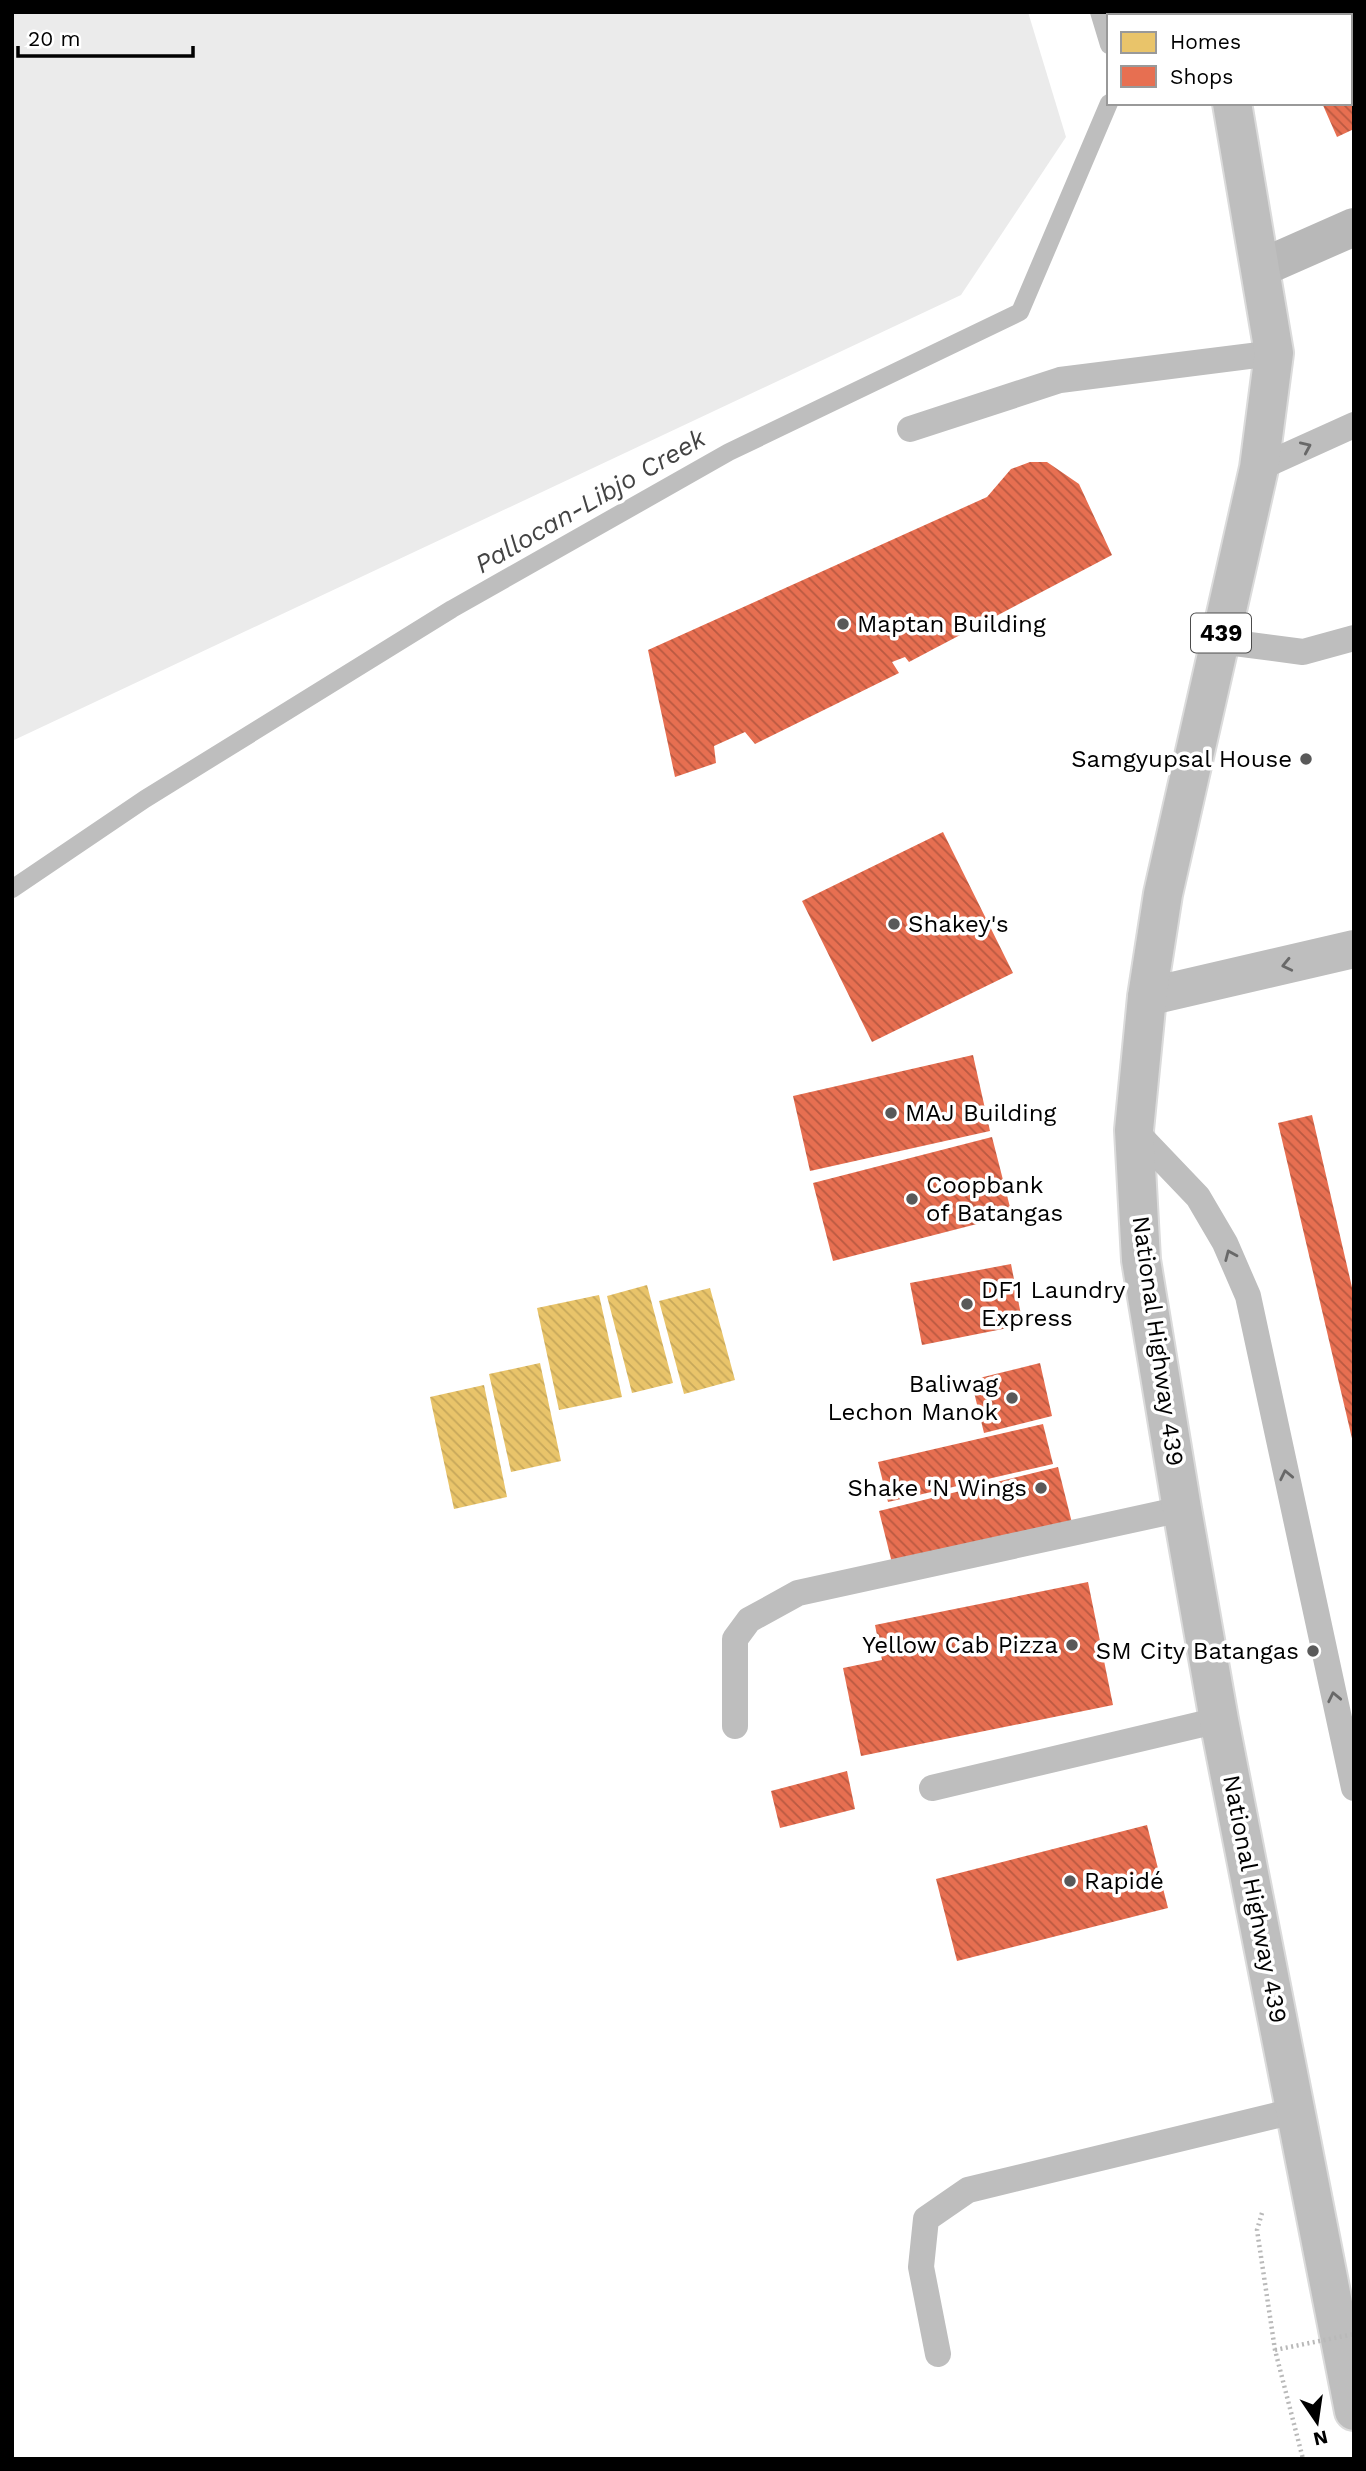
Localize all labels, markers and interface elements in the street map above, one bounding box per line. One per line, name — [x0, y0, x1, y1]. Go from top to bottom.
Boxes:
scale bar — [18, 14, 192, 58]
legend — [1107, 14, 1352, 105]
text: 20 m — [28, 26, 80, 51]
text: Homes — [1170, 29, 1241, 54]
text: Shops — [1170, 64, 1233, 89]
water label: Pallocan-Libjo Creek — [469, 422, 711, 579]
one-way arrow — [1299, 441, 1311, 455]
place label: Maptan Building — [857, 610, 1046, 638]
road number: 439 — [1191, 614, 1251, 652]
marker: Maptan Building — [835, 616, 851, 632]
place label: Samgyupsal House — [1071, 745, 1292, 773]
marker: Samgyupsal House — [1298, 751, 1314, 767]
place label: Shakey's — [908, 910, 1009, 938]
marker: Shakey's — [886, 916, 902, 932]
one-way arrow — [1281, 957, 1293, 971]
place label: MAJ Building — [905, 1099, 1057, 1127]
marker: MAJ Building — [883, 1105, 899, 1121]
place label: Coopbank of Batangas — [926, 1171, 1063, 1227]
marker: Coopbank of Batangas — [904, 1191, 920, 1207]
street label: National Highway 439 — [1127, 1214, 1189, 1468]
one-way arrow — [1224, 1250, 1238, 1262]
place label: DF1 Laundry Express — [981, 1276, 1126, 1332]
marker: DF1 Laundry Express — [959, 1296, 975, 1312]
place label: Baliwag Lechon Manok — [828, 1370, 998, 1426]
marker: Baliwag Lechon Manok — [1004, 1390, 1020, 1406]
one-way arrow — [1280, 1469, 1295, 1481]
place label: Shake 'N Wings — [847, 1474, 1027, 1502]
marker: Shake 'N Wings — [1033, 1480, 1049, 1496]
place label: Yellow Cab Pizza — [862, 1631, 1058, 1659]
marker: Yellow Cab Pizza — [1064, 1637, 1080, 1653]
place label: SM City Batangas — [1096, 1637, 1299, 1665]
marker: SM City Batangas — [1305, 1643, 1321, 1659]
one-way arrow — [1328, 1691, 1343, 1703]
street label: National Highway 439 — [1217, 1773, 1293, 2025]
place label: Rapidé — [1084, 1867, 1164, 1895]
marker: Rapidé — [1062, 1873, 1078, 1889]
north arrow — [1282, 2387, 1352, 2457]
text: N — [1311, 2425, 1330, 2451]

